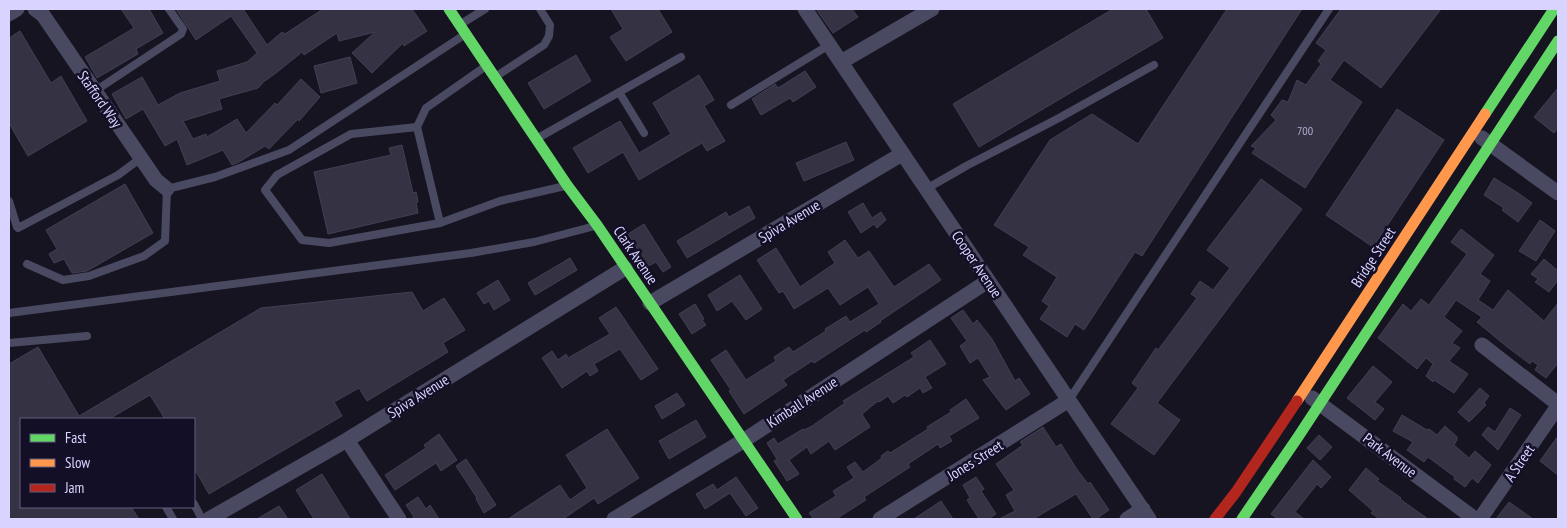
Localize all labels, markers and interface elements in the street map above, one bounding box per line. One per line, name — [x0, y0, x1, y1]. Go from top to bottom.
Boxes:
street label: Stafford Way — [73, 67, 127, 132]
house number: 700 — [1297, 123, 1313, 138]
street label: Spiva Avenue — [755, 195, 823, 247]
street label: Clark Avenue — [609, 222, 663, 288]
street label: Bridge Street — [1347, 223, 1399, 291]
street label: Cooper Avenue — [948, 227, 1006, 301]
street label: Spiva Avenue — [384, 370, 452, 422]
street label: Kimball Avenue — [763, 372, 841, 432]
legend — [20, 418, 195, 508]
text: Fast — [65, 428, 86, 447]
street label: Park Avenue — [1359, 429, 1421, 481]
street label: Jones Street — [943, 435, 1006, 485]
street label: A Street — [1500, 441, 1538, 485]
text: Slow — [65, 453, 90, 472]
text: Jam — [64, 478, 84, 497]

